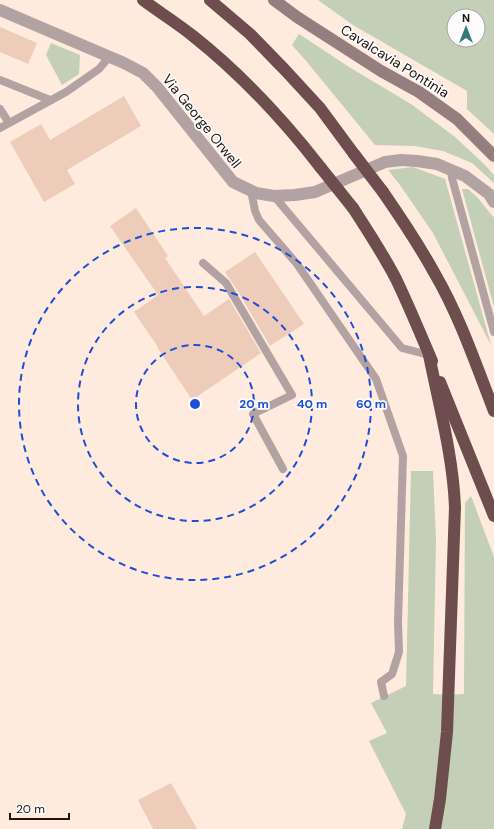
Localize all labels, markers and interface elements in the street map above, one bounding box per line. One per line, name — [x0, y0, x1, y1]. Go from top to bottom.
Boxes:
north arrow — [446, 8, 486, 48]
text: N — [462, 11, 470, 25]
street label: Cavalcavia Pontinia — [337, 20, 453, 102]
street label: Via George Orwell — [159, 70, 245, 172]
text: 20 m — [239, 396, 269, 412]
text: 40 m — [297, 396, 327, 412]
text: 60 m — [356, 396, 386, 412]
centre of rings — [188, 397, 202, 411]
scale bar — [10, 795, 69, 821]
text: 20 m — [16, 801, 45, 817]

